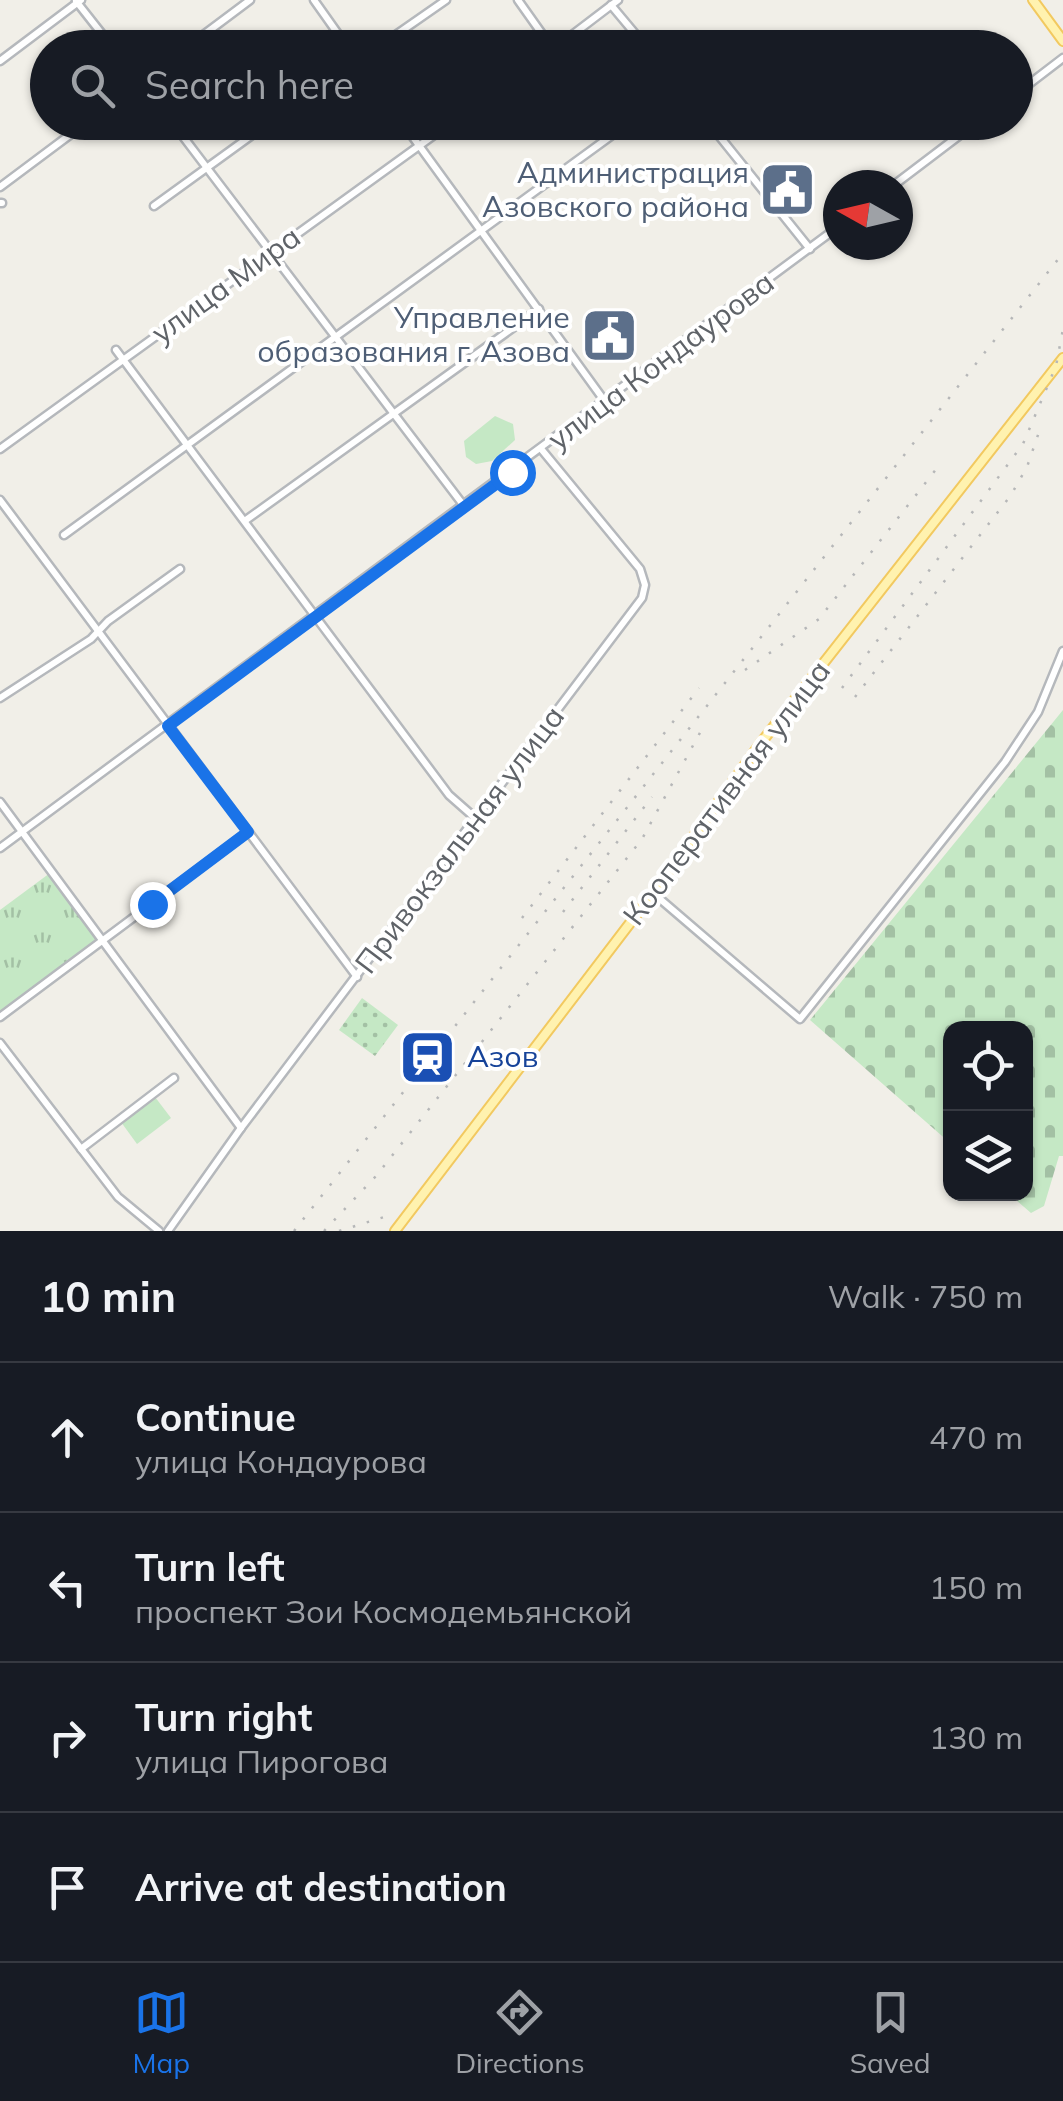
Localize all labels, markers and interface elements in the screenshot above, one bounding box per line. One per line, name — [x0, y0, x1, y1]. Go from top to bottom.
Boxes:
search box — [30, 30, 1033, 140]
icon: search — [65, 58, 120, 113]
text: Search here — [145, 61, 354, 109]
place label: Администрация Азовского района — [482, 153, 749, 225]
public building icon: Администрация Азовского района — [758, 160, 818, 220]
north arrow — [823, 170, 913, 260]
street label: улица Мира — [143, 217, 308, 351]
street label: улица Кондаурова — [540, 263, 781, 458]
place label: Управление образования г. Азова — [257, 298, 570, 370]
public building icon: Управление образования г. Азова — [579, 305, 639, 365]
route start — [490, 450, 536, 496]
street label: Кооперативная улица — [614, 653, 838, 932]
street label: Привокзальная улица — [346, 698, 572, 981]
route end — [130, 882, 176, 928]
map controls — [943, 1021, 1033, 1201]
button: locate — [943, 1021, 1033, 1111]
station icon: Азов — [398, 1027, 458, 1087]
place label: Азов — [467, 1037, 538, 1075]
button: layers — [943, 1111, 1033, 1201]
text: 10 min — [40, 1270, 176, 1323]
text: Walk · 750 m — [828, 1276, 1023, 1316]
text: Continue — [135, 1393, 296, 1441]
icon: ahead — [40, 1410, 95, 1465]
text: 470 m — [929, 1417, 1023, 1457]
text: улица Кондаурова — [135, 1441, 427, 1481]
text: Turn left — [135, 1543, 285, 1591]
icon: left — [40, 1560, 95, 1615]
text: 150 m — [929, 1567, 1023, 1607]
text: проспект Зои Космодемьянской — [135, 1591, 632, 1631]
text: Turn right — [135, 1693, 312, 1741]
icon: right — [40, 1710, 95, 1765]
text: 130 m — [929, 1717, 1023, 1757]
text: улица Пирогова — [135, 1741, 388, 1781]
icon: arrive — [40, 1860, 95, 1915]
text: Arrive at destination — [135, 1863, 507, 1911]
tab: Map — [133, 1985, 190, 2080]
tab: Directions — [455, 1985, 585, 2080]
tab: Saved — [850, 1985, 930, 2080]

